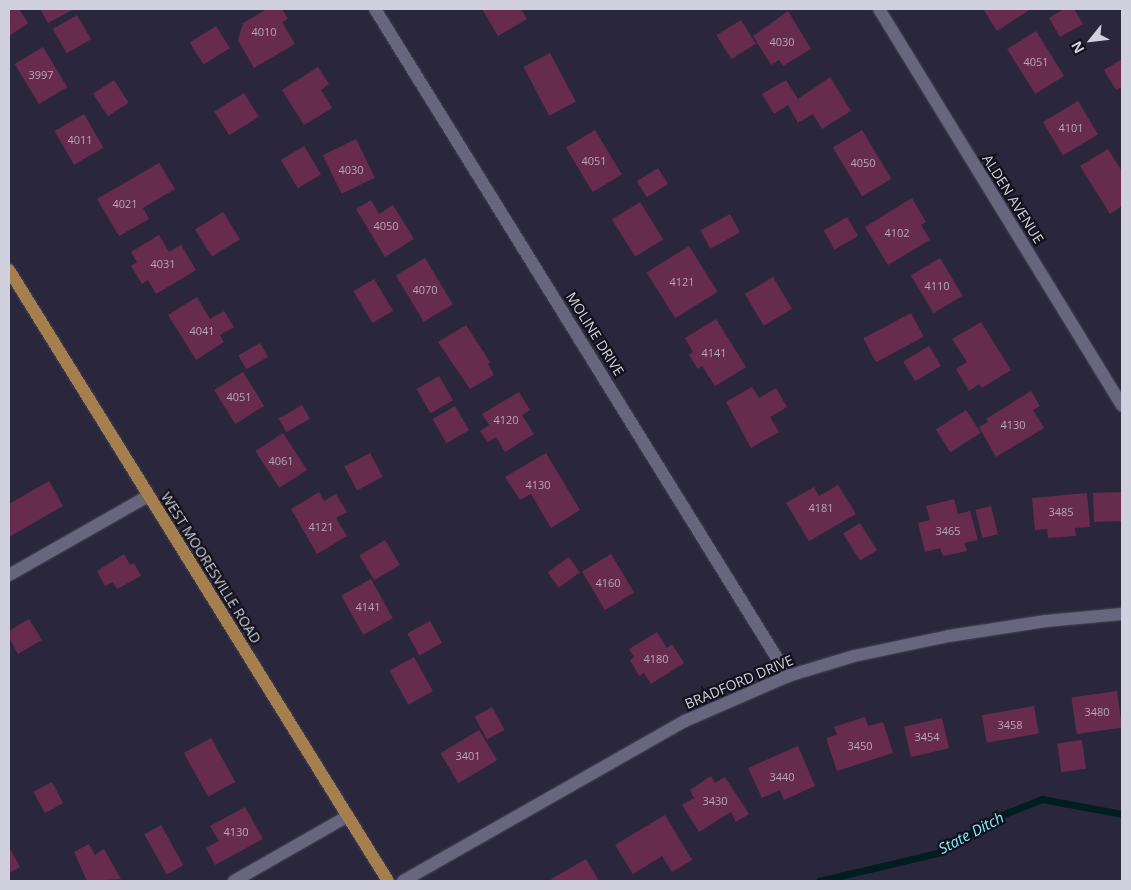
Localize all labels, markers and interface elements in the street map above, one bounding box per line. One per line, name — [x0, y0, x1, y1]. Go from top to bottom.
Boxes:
north arrow — [1066, 15, 1116, 65]
house number: 4010 — [251, 25, 277, 39]
house number: 4030 — [769, 35, 795, 49]
text: N — [1066, 38, 1089, 57]
house number: 4051 — [1023, 55, 1049, 69]
house number: 3997 — [28, 68, 54, 82]
house number: 4101 — [1058, 121, 1084, 135]
house number: 4011 — [67, 133, 93, 147]
street label: ALDEN AVENUE — [979, 151, 1047, 247]
house number: 4051 — [581, 154, 607, 168]
house number: 4050 — [850, 156, 876, 170]
house number: 4030 — [338, 163, 364, 177]
house number: 4021 — [112, 197, 138, 211]
house number: 4050 — [373, 219, 399, 233]
house number: 4102 — [884, 226, 910, 240]
house number: 4031 — [150, 257, 176, 271]
house number: 4121 — [669, 275, 695, 289]
house number: 4110 — [924, 279, 950, 293]
house number: 4070 — [412, 283, 438, 297]
street label: MOLINE DRIVE — [563, 289, 627, 379]
house number: 4041 — [189, 324, 215, 338]
house number: 4141 — [701, 346, 727, 360]
house number: 4051 — [226, 390, 252, 404]
house number: 4120 — [493, 413, 519, 427]
house number: 4130 — [1000, 418, 1026, 432]
house number: 4061 — [268, 454, 294, 468]
house number: 4130 — [525, 478, 551, 492]
street label: WEST MOORESVILLE ROAD — [158, 489, 264, 647]
house number: 4181 — [808, 501, 834, 515]
house number: 3485 — [1048, 505, 1074, 519]
house number: 4121 — [308, 520, 334, 534]
house number: 3465 — [935, 524, 961, 538]
house number: 4160 — [595, 576, 621, 590]
house number: 4141 — [355, 600, 381, 614]
house number: 4180 — [643, 652, 669, 666]
street label: BRADFORD DRIVE — [682, 652, 796, 712]
house number: 3480 — [1084, 705, 1110, 719]
house number: 3458 — [997, 718, 1023, 732]
house number: 3454 — [914, 730, 940, 744]
house number: 3450 — [847, 739, 873, 753]
house number: 3401 — [455, 749, 481, 763]
house number: 3440 — [769, 770, 795, 784]
house number: 3430 — [702, 794, 728, 808]
water label: State Ditch — [935, 808, 1007, 858]
house number: 4130 — [223, 825, 249, 839]

